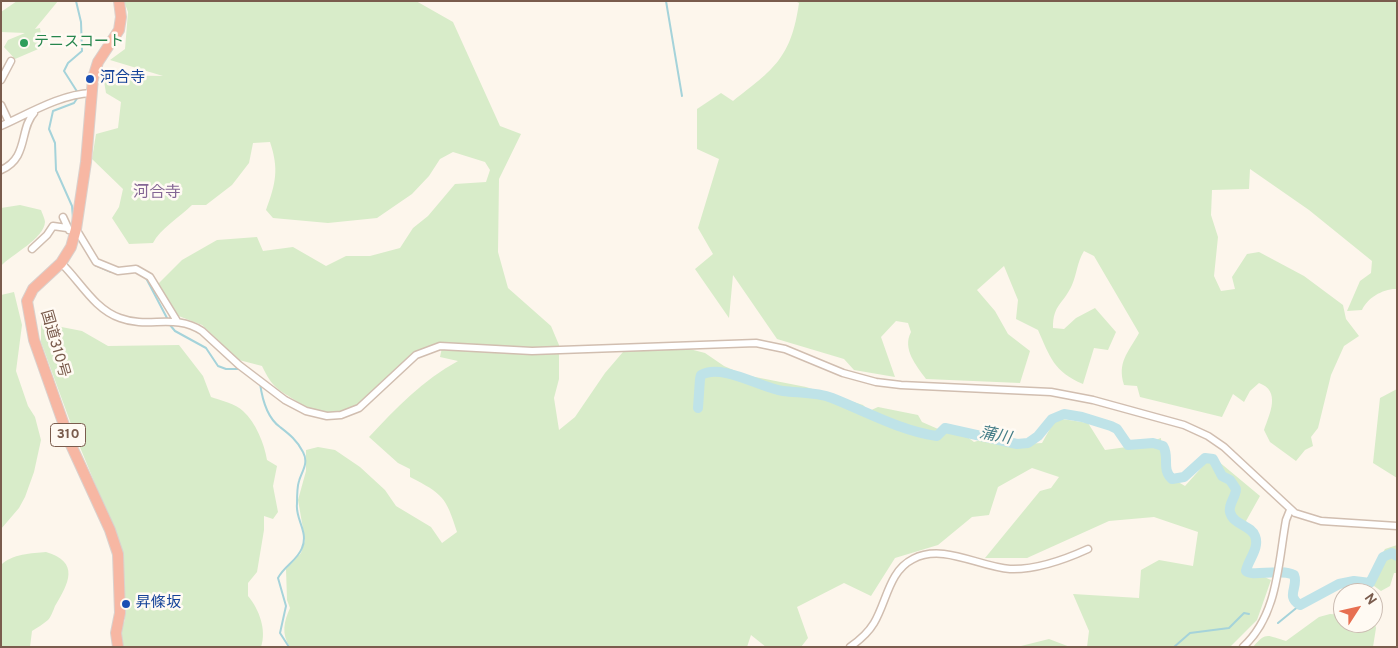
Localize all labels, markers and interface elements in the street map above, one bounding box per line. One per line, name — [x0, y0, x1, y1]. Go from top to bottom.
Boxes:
place label: テニスコート — [34, 34, 124, 52]
marker: テニスコート — [18, 37, 30, 49]
place label: 河合寺 — [100, 70, 145, 88]
marker: 河合寺 — [84, 73, 96, 85]
district label: 河合寺 — [133, 184, 181, 204]
street label: 国道310号 — [36, 308, 72, 380]
road number: 310 — [50, 424, 86, 446]
water label: 蒲川 — [977, 425, 1013, 449]
north arrow — [1333, 583, 1383, 633]
text: N — [1360, 591, 1380, 609]
place label: 昇條坂 — [136, 595, 181, 613]
marker: 昇條坂 — [120, 598, 132, 610]

